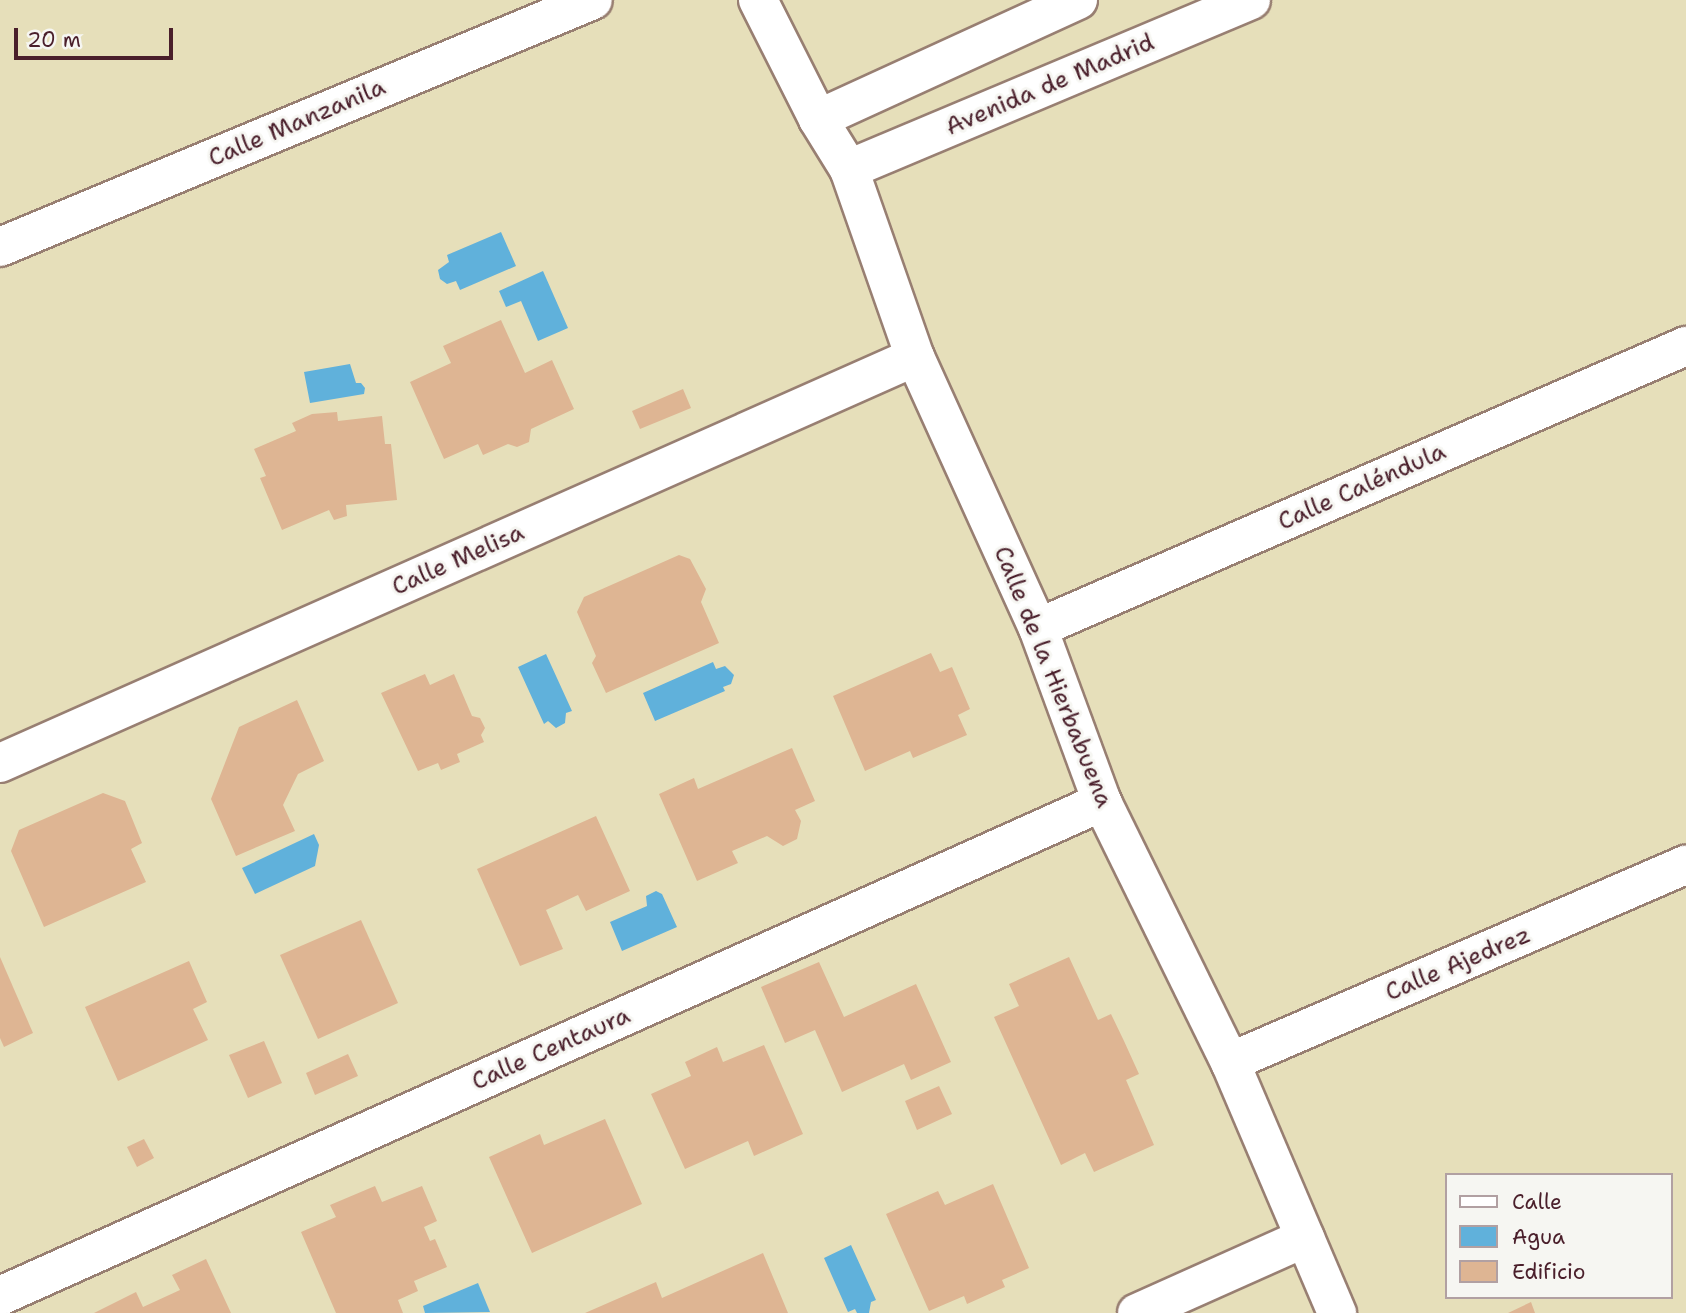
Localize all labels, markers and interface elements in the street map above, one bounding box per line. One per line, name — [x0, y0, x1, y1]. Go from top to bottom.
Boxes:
scale bar — [18, 14, 177, 58]
text: 20 m — [27, 26, 81, 54]
street label: Avenida de Madrid — [941, 28, 1159, 142]
street label: Calle Manzanila — [204, 73, 390, 173]
street label: Calle Caléndula — [1274, 437, 1450, 537]
street label: Calle Melisa — [388, 518, 528, 602]
street label: Calle de la Hierbabuena — [987, 542, 1119, 812]
street label: Calle Ajedrez — [1381, 921, 1535, 1007]
street label: Calle Centaura — [467, 1001, 635, 1097]
legend — [1444, 1173, 1672, 1299]
text: Calle — [1512, 1188, 1562, 1216]
text: Agua — [1512, 1223, 1565, 1251]
text: Edificio — [1512, 1258, 1585, 1286]

